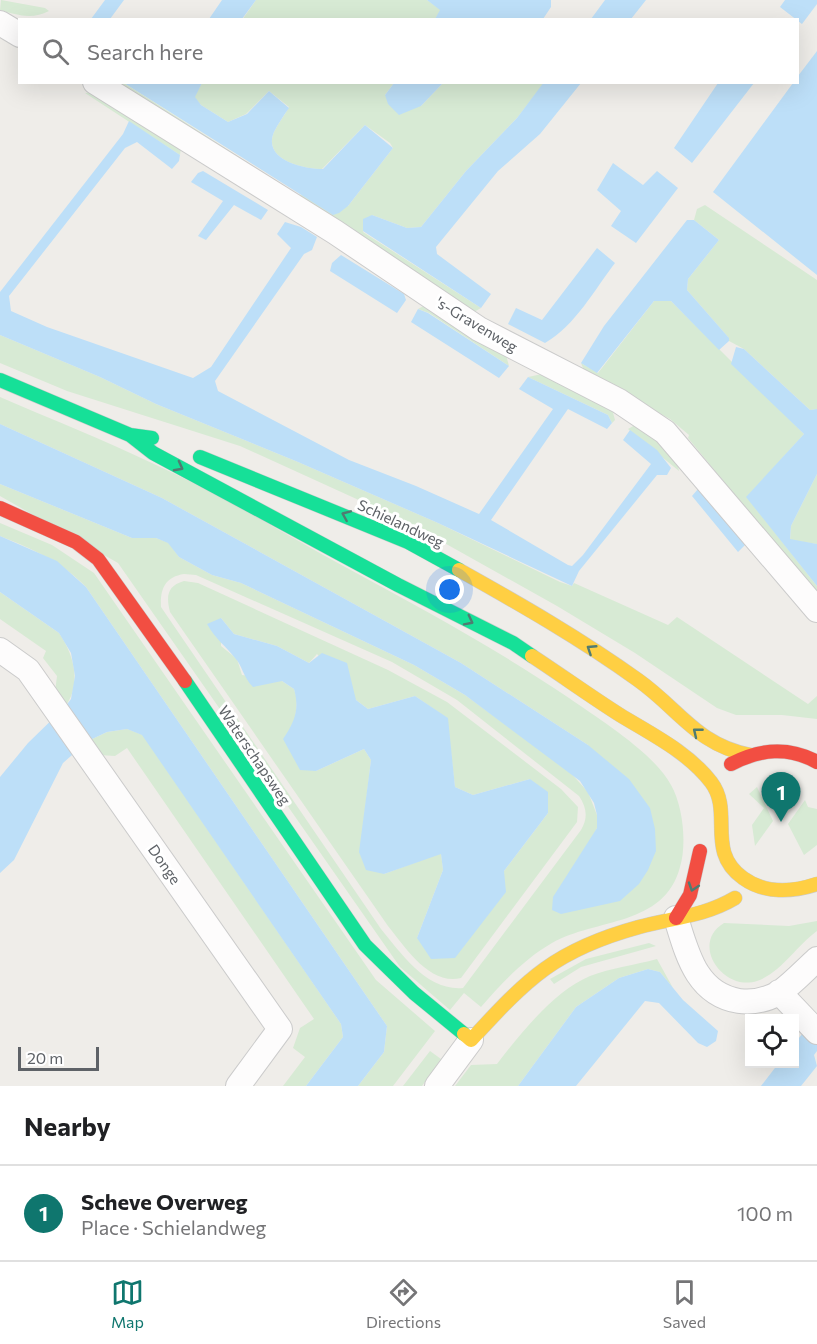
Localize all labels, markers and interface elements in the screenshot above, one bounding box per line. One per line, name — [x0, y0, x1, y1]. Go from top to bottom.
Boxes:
search box — [18, 18, 799, 84]
icon: search — [39, 35, 72, 68]
text: Search here — [87, 38, 203, 65]
street label: 's-Gravenweg — [433, 293, 521, 355]
one-way arrow — [173, 460, 184, 471]
street label: Schielandweg — [355, 495, 447, 551]
one-way arrow — [342, 511, 353, 523]
your location — [435, 575, 464, 604]
one-way arrow — [463, 614, 474, 625]
one-way arrow — [586, 646, 597, 657]
street label: Waterschapsweg — [215, 702, 295, 808]
one-way arrow — [693, 728, 704, 739]
pin: 1 — [762, 772, 800, 822]
street label: Donge — [145, 841, 185, 887]
one-way arrow — [688, 881, 700, 892]
map controls — [745, 1014, 799, 1068]
button: locate — [745, 1014, 799, 1068]
scale bar — [18, 1044, 99, 1072]
text: 20 m — [27, 1048, 63, 1067]
text: Nearby — [24, 1110, 111, 1141]
text: Scheve Overweg — [81, 1188, 248, 1215]
text: 1 — [39, 1201, 48, 1225]
text: 100 m — [737, 1201, 793, 1225]
text: Place · Schielandweg — [81, 1215, 266, 1239]
tab: Map — [111, 1276, 144, 1331]
tab: Directions — [366, 1276, 441, 1331]
tab: Saved — [663, 1276, 706, 1331]

